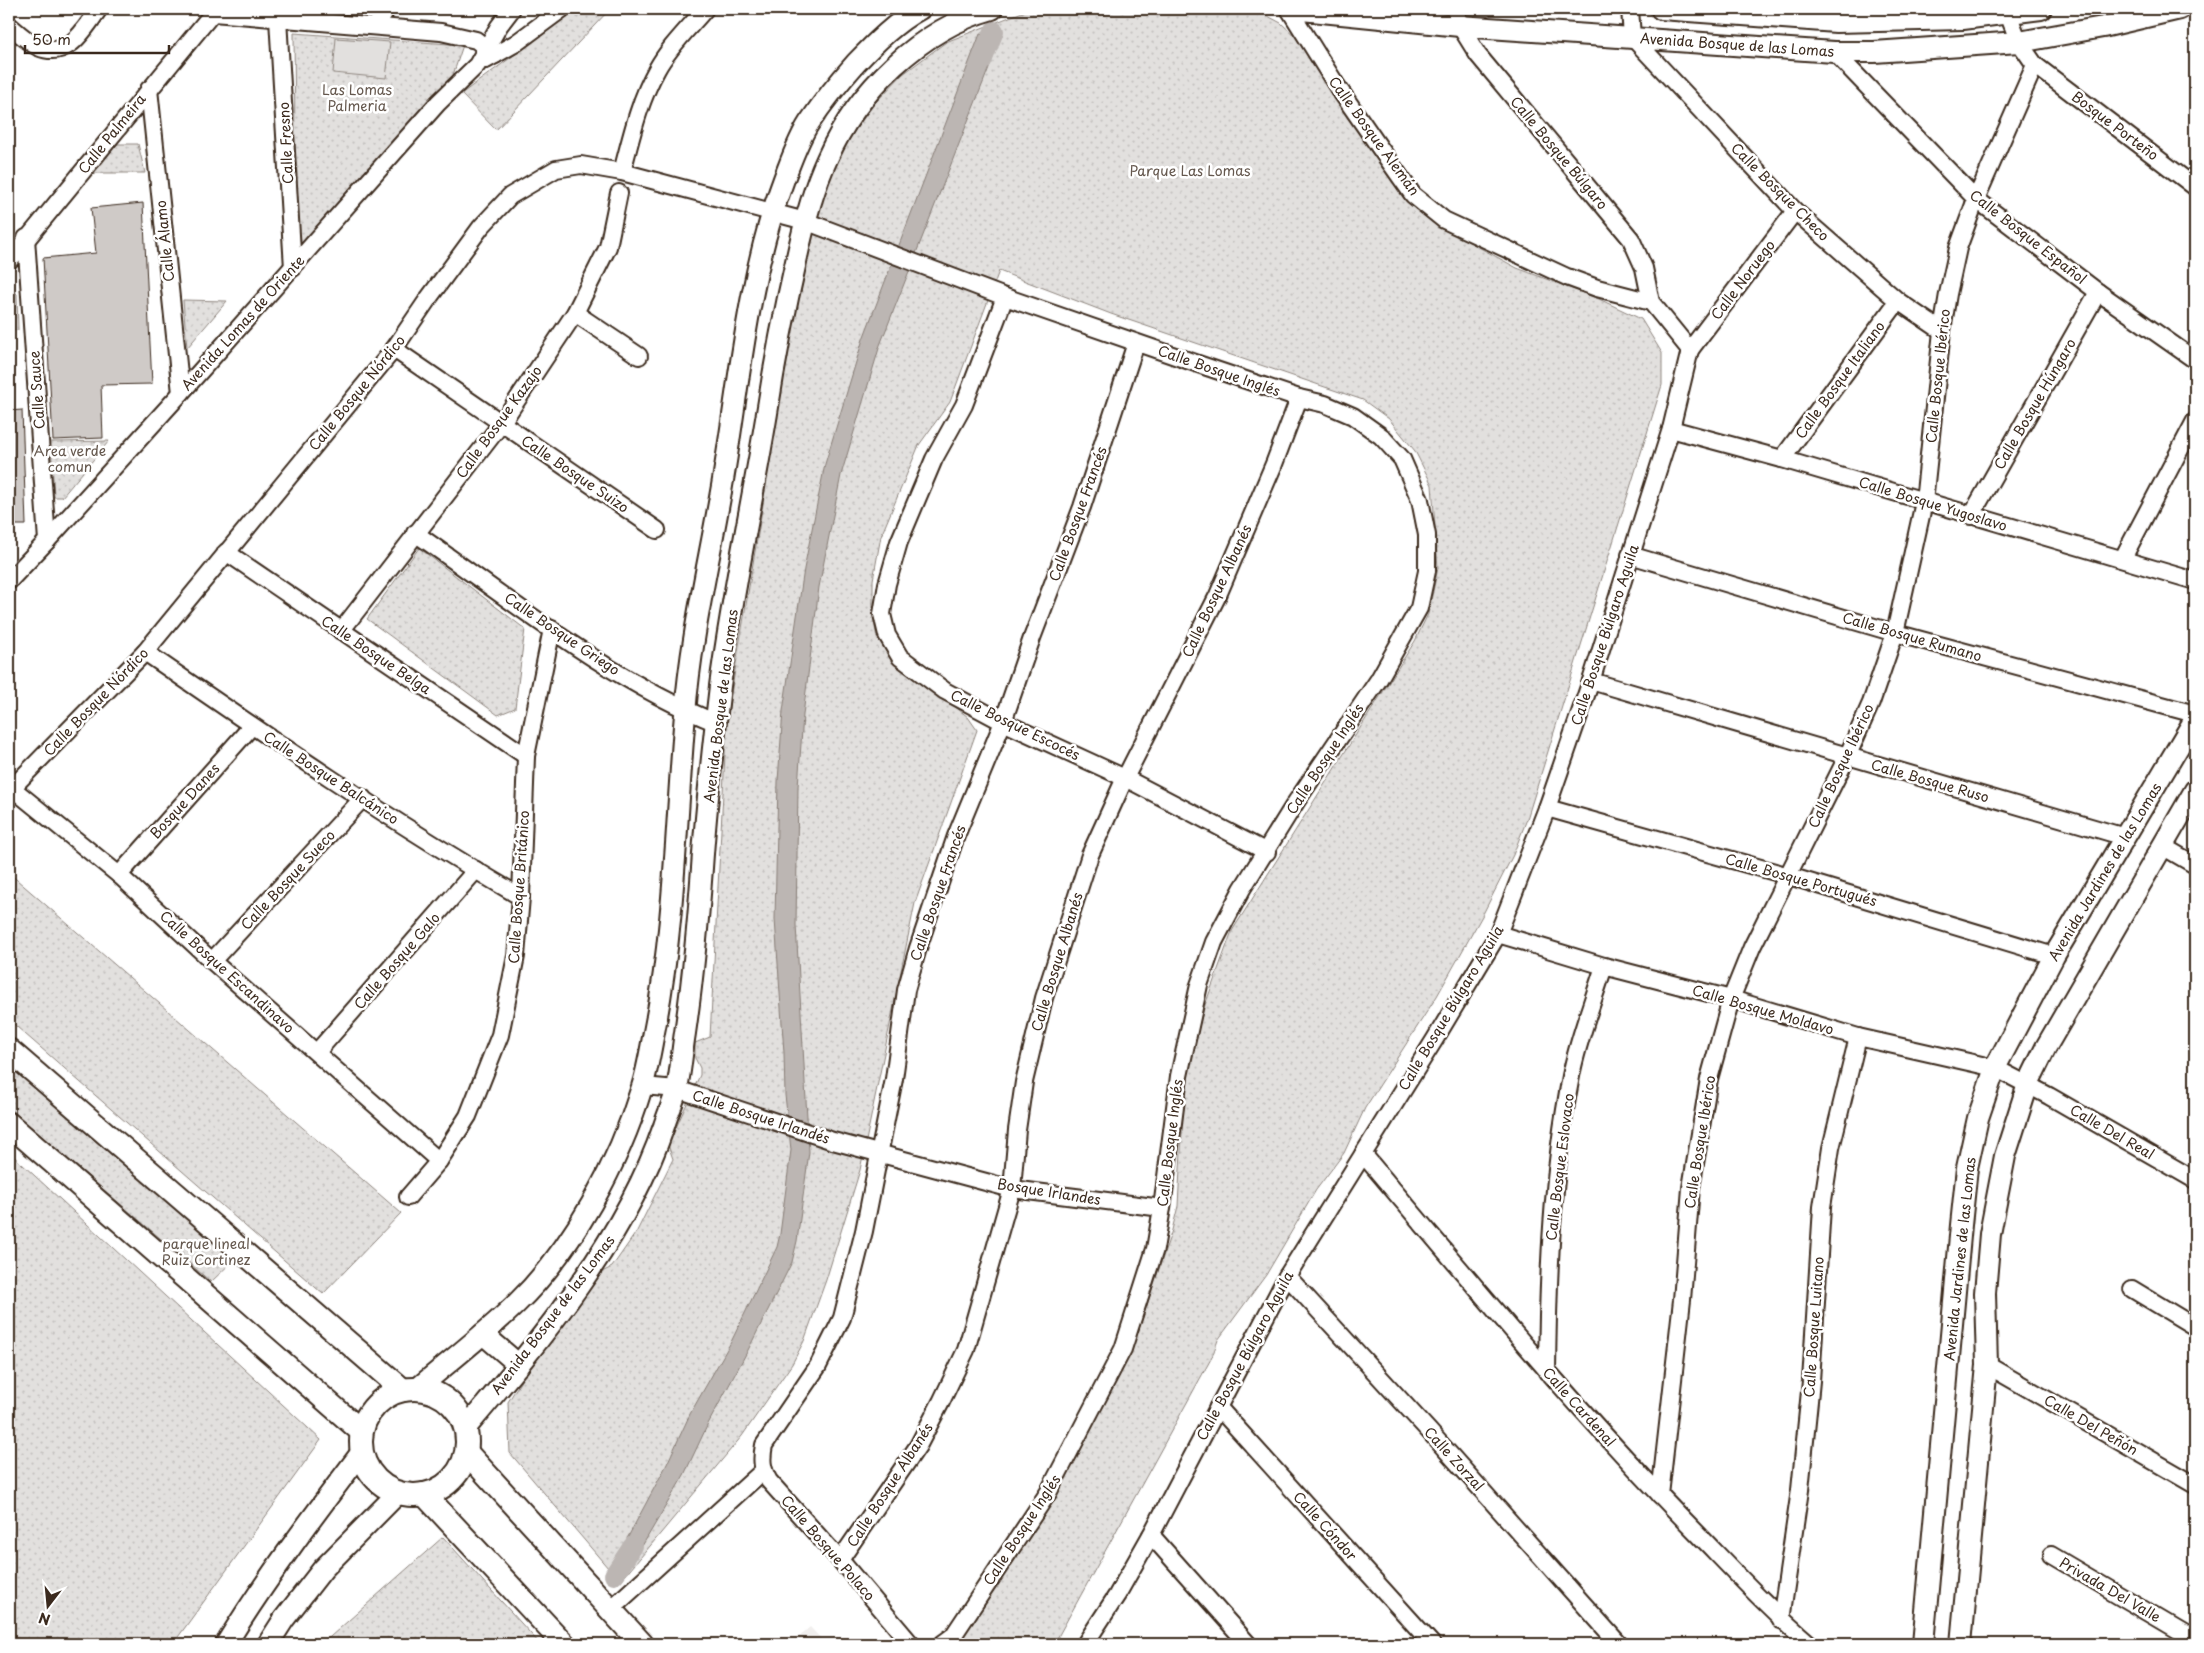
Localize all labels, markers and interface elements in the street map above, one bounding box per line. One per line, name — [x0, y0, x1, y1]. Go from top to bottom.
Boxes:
scale bar — [25, 22, 169, 54]
text: 50 m — [32, 27, 71, 50]
street label: Avenida Bosque de las Lomas — [1639, 27, 1835, 62]
street label: Calle Bosque Alemán — [1324, 72, 1425, 200]
park label: Las Lomas Palmeria — [322, 79, 392, 116]
street label: Bosque Porteño — [2068, 86, 2163, 165]
street label: Calle Palmeira — [73, 89, 151, 178]
street label: Calle Bosque Búlgaro — [1506, 92, 1613, 214]
street label: Calle Fresno — [273, 101, 298, 185]
street label: Calle Bosque Checo — [1726, 138, 1834, 246]
park label: Parque Las Lomas — [1130, 160, 1250, 181]
street label: Calle Bosque Español — [1966, 184, 2091, 289]
street label: Calle Álamo — [150, 199, 179, 283]
street label: Calle Noruego — [1706, 235, 1780, 324]
street label: Avenida Lomas de Oriente — [176, 250, 309, 395]
street label: Calle Bosque Ibérico — [1920, 308, 1955, 444]
street label: Calle Bosque Italiano — [1790, 316, 1890, 443]
street label: Calle Bosque Nórdico — [303, 330, 410, 455]
street label: Calle Bosque Húngaro — [1988, 334, 2081, 473]
street label: Calle Bosque Inglés — [1155, 340, 1283, 401]
street label: Calle Sauce — [23, 350, 50, 430]
street label: Calle Bosque Kazajo — [450, 361, 547, 482]
street label: Calle Bosque Suizo — [517, 430, 633, 518]
park label: Area verde comun — [34, 440, 106, 477]
street label: Calle Bosque Francés — [1043, 443, 1112, 584]
street label: Calle Bosque Yugoslavo — [1856, 471, 2010, 536]
street label: Calle Bosque Albanés — [1177, 521, 1257, 661]
street label: Calle Bosque Búlgaro Aguila — [1565, 541, 1644, 728]
street label: Calle Bosque Griego — [500, 587, 624, 680]
street label: Calle Bosque Rumano — [1840, 607, 1984, 667]
street label: Avenida Bosque de las Lomas — [698, 608, 743, 804]
street label: Calle Bosque Belga — [317, 610, 436, 699]
street label: Calle Bosque Nórdico — [38, 643, 153, 760]
street label: Calle Bosque Escocés — [947, 684, 1083, 765]
street label: Calle Bosque Inglés — [1281, 699, 1368, 818]
street label: Calle Bosque Ibérico — [1803, 700, 1879, 831]
street label: Calle Bosque Balcánico — [260, 726, 403, 829]
street label: Calle Bosque Ruso — [1869, 754, 1992, 807]
street label: Bosque Danes — [145, 758, 224, 843]
street label: Avenida Jardines de las Lomas — [2043, 779, 2166, 965]
street label: Calle Bosque Británico — [503, 809, 534, 964]
street label: Calle Bosque Francés — [904, 822, 971, 964]
street label: Calle Bosque Sueco — [236, 825, 340, 934]
street label: Calle Bosque Portugués — [1723, 848, 1880, 911]
street label: Calle Bosque Albanés — [1025, 890, 1088, 1034]
street label: Calle Bosque Escandinavo — [155, 905, 299, 1038]
street label: Calle Bosque Galo — [349, 907, 445, 1014]
street label: Calle Bosque Búlgaro Aguila — [1393, 921, 1508, 1094]
street label: Calle Bosque Moldavo — [1690, 979, 1837, 1040]
street label: Calle Bosque Ibérico — [1679, 1073, 1720, 1210]
street label: Calle Bosque Inglés — [1151, 1078, 1188, 1208]
street label: Calle Bosque Irlandés — [690, 1084, 833, 1149]
street label: Calle Bosque Eslovaco — [1540, 1092, 1579, 1242]
street label: Calle Del Real — [2066, 1099, 2158, 1164]
street label: Avenida Jardines de las Lomas — [1938, 1156, 1981, 1362]
street label: Bosque Irlandes — [996, 1173, 1102, 1210]
street label: Avenida Bosque de las Lomas — [486, 1231, 620, 1399]
park label: parque lineal Ruiz Cortinez — [162, 1233, 251, 1270]
street label: Calle Bosque Luitano — [1798, 1256, 1829, 1398]
street label: Calle Bosque Búlgaro Aguila — [1191, 1267, 1298, 1444]
street label: Calle Cardenal — [1538, 1362, 1621, 1451]
street label: Calle Del Peñón — [2040, 1389, 2142, 1460]
street label: Calle Bosque Albanés — [841, 1418, 938, 1551]
street label: Calle Zorzal — [1420, 1422, 1489, 1496]
street label: Calle Bosque Inglés — [978, 1470, 1065, 1589]
street label: Calle Cóndor — [1289, 1486, 1363, 1565]
street label: Calle Bosque Polaco — [776, 1490, 880, 1605]
street label: Privada Del Valle — [2056, 1552, 2165, 1627]
north arrow — [22, 1580, 72, 1630]
text: N — [36, 1607, 53, 1631]

